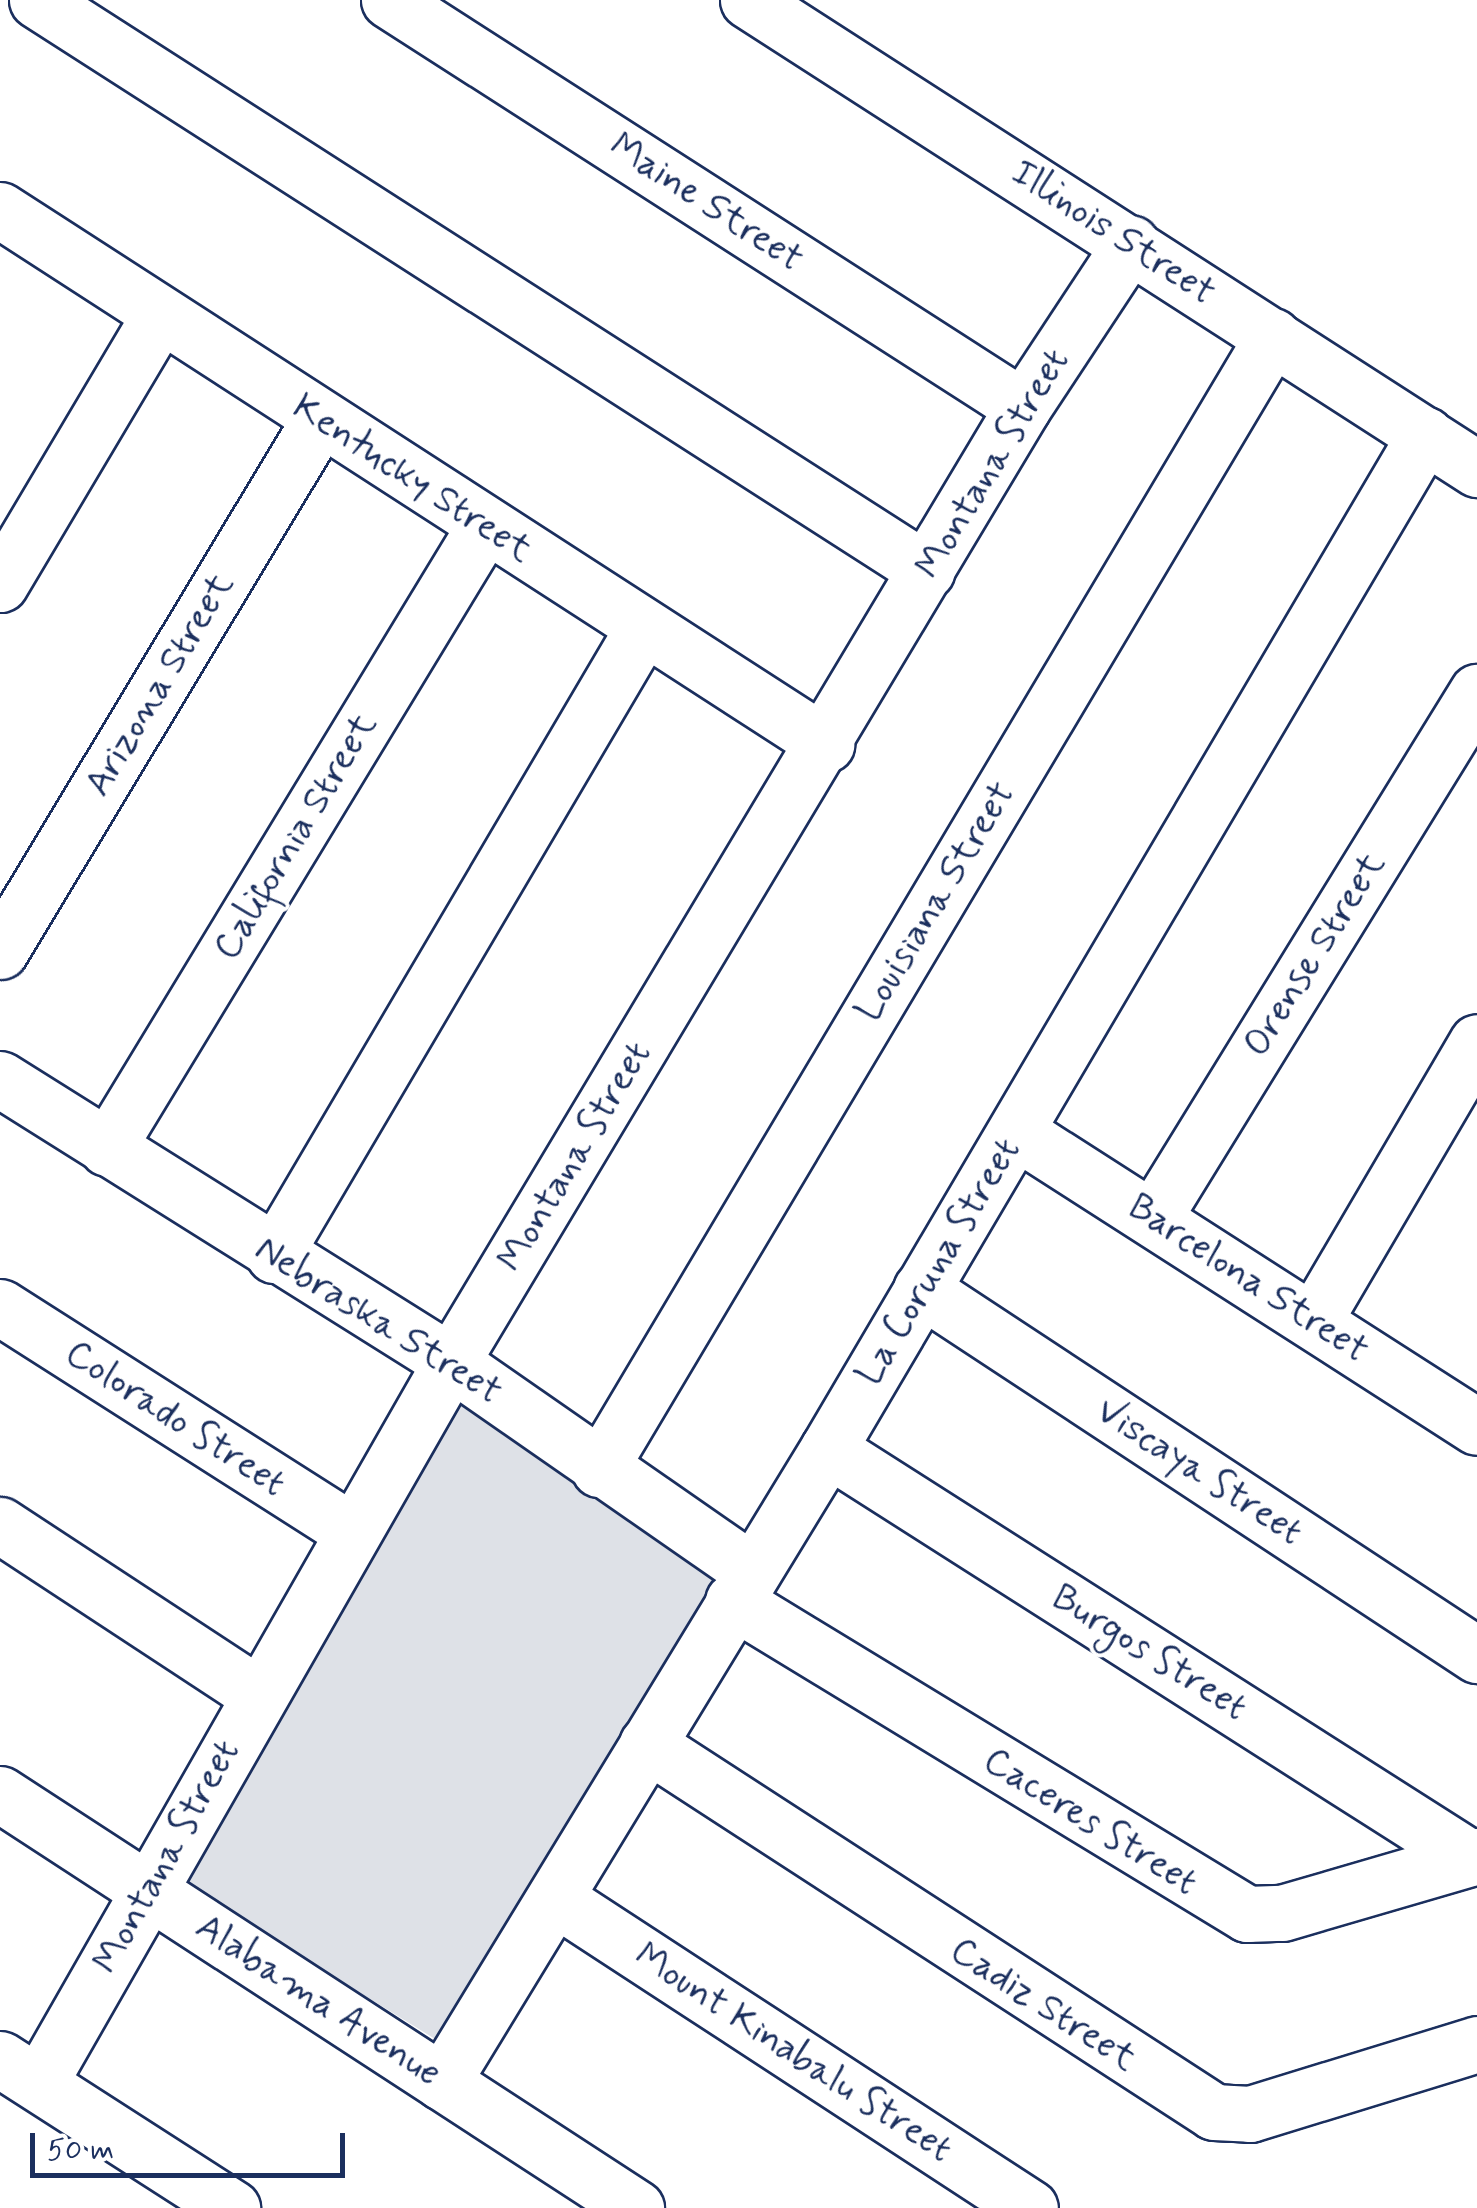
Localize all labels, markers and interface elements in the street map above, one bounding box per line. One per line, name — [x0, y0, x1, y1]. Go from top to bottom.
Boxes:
street label: Maine Street — [601, 124, 811, 282]
street label: Illinois Street — [1003, 151, 1223, 315]
street label: Montana Street — [905, 338, 1081, 590]
street label: Kentucky Street — [284, 385, 540, 573]
street label: Arizona Street — [76, 565, 244, 805]
street label: California Street — [204, 705, 388, 969]
street label: Louisiana Street — [847, 775, 1025, 1029]
street label: Orense Street — [1234, 844, 1396, 1066]
street label: Montana Street — [487, 1031, 663, 1283]
street label: La Coruna Street — [843, 1123, 1035, 1401]
street label: Barcelona Street — [1120, 1185, 1376, 1373]
street label: Nebraska Street — [247, 1227, 509, 1415]
street label: Colorado Street — [54, 1329, 296, 1509]
street label: Viscaya Street — [1084, 1387, 1314, 1557]
street label: Burgos Street — [1040, 1573, 1258, 1733]
street label: Montana Street — [82, 1729, 252, 1985]
street label: Caceres Street — [972, 1736, 1208, 1908]
street label: Alabama Avenue — [185, 1903, 451, 2099]
street label: Cadiz Street — [941, 1928, 1145, 2082]
street label: Mount Kinabalu Street — [623, 1931, 963, 2175]
scale bar — [35, 2113, 350, 2175]
text: 50 m — [47, 2131, 114, 2170]

